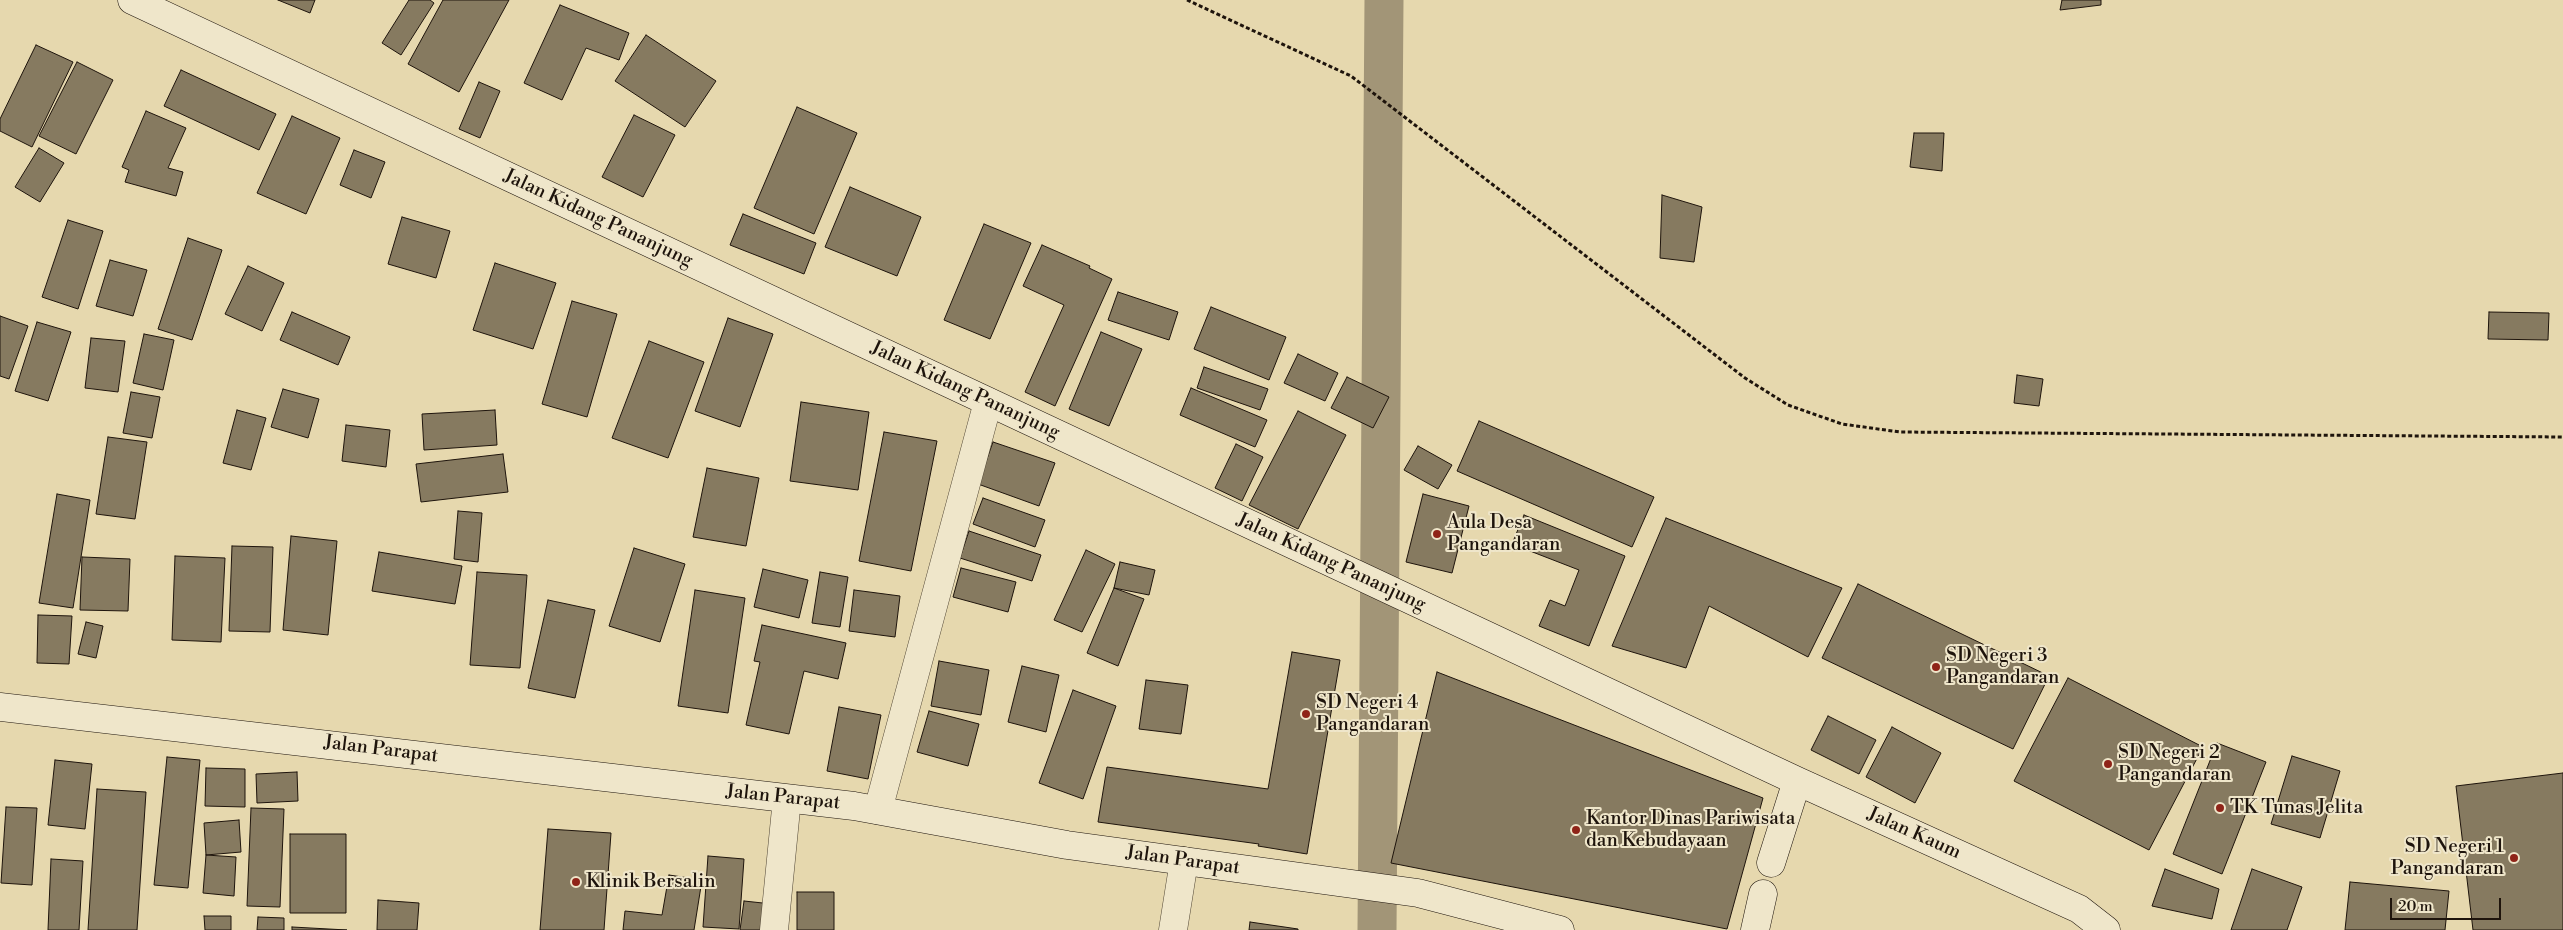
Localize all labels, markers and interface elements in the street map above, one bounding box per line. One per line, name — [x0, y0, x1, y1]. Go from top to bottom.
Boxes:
street label: Jalan Kidang Pananjung — [500, 165, 696, 273]
street label: Jalan Kidang Pananjung — [867, 337, 1063, 445]
street label: Jalan Kidang Pananjung — [1233, 509, 1429, 617]
place label: Aula Desa Pangandaran — [1447, 512, 1560, 556]
marker: Aula Desa Pangandaran — [1431, 528, 1443, 540]
place label: SD Negeri 3 Pangandaran — [1946, 645, 2059, 689]
marker: SD Negeri 3 Pangandaran — [1930, 661, 1942, 673]
place label: SD Negeri 4 Pangandaran — [1316, 692, 1429, 736]
marker: SD Negeri 4 Pangandaran — [1300, 708, 1312, 720]
street label: Jalan Parapat — [323, 732, 439, 768]
place label: SD Negeri 2 Pangandaran — [2118, 742, 2231, 786]
marker: SD Negeri 2 Pangandaran — [2102, 758, 2114, 770]
street label: Jalan Parapat — [725, 781, 841, 815]
place label: TK Tunas Jelita — [2230, 797, 2363, 819]
marker: TK Tunas Jelita — [2214, 802, 2226, 814]
street label: Jalan Kaum — [1864, 803, 1964, 865]
place label: Kantor Dinas Pariwisata dan Kebudayaan — [1586, 808, 1795, 852]
marker: Kantor Dinas Pariwisata dan Kebudayaan — [1570, 824, 1582, 836]
place label: SD Negeri 1 Pangandaran — [2391, 836, 2504, 880]
street label: Jalan Parapat — [1125, 842, 1241, 880]
marker: SD Negeri 1 Pangandaran — [2508, 852, 2520, 864]
place label: Klinik Bersalin — [586, 871, 715, 893]
marker: Klinik Bersalin — [570, 876, 582, 888]
scale bar — [2393, 888, 2504, 920]
text: 20 m — [2398, 897, 2433, 916]

